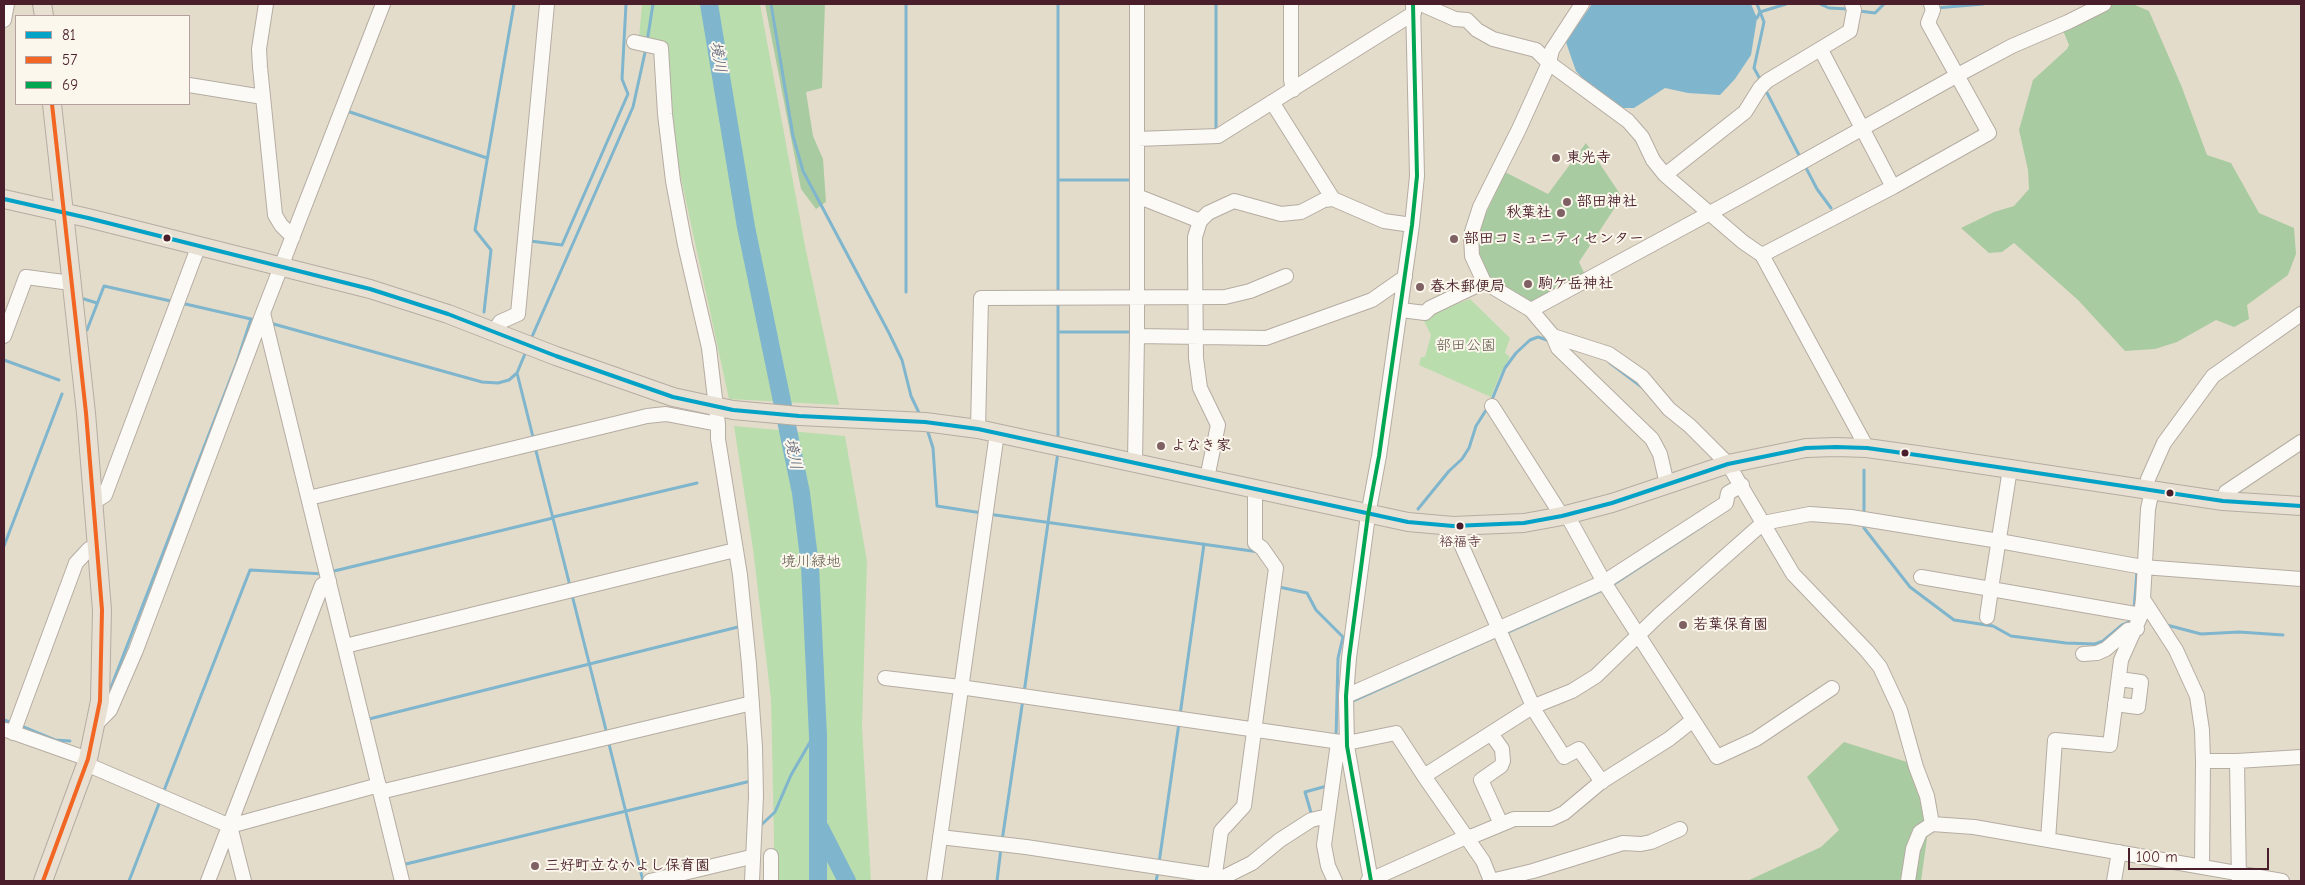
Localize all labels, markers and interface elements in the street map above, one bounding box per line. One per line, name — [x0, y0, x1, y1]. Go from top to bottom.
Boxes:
legend — [15, 15, 190, 105]
text: 81 — [62, 26, 76, 44]
water label: 境川 — [706, 40, 730, 74]
text: 57 — [62, 51, 77, 69]
text: 69 — [62, 76, 78, 94]
place label: 東光寺 — [1566, 149, 1611, 167]
marker: 東光寺 — [1550, 152, 1562, 164]
place label: 部田神社 — [1577, 193, 1637, 211]
marker: 部田神社 — [1561, 196, 1573, 208]
place label: 秋葉社 — [1506, 204, 1551, 222]
marker: 秋葉社 — [1555, 207, 1567, 219]
place label: 部田コミュニティセンター — [1464, 230, 1644, 248]
unlabelled marker — [162, 233, 172, 243]
marker: 部田コミュニティセンター — [1448, 233, 1460, 245]
place label: 駒ケ岳神社 — [1538, 275, 1613, 293]
place label: 春木郵便局 — [1430, 278, 1505, 296]
marker: 駒ケ岳神社 — [1522, 278, 1534, 290]
marker: 春木郵便局 — [1414, 281, 1426, 293]
park label: 部田公園 — [1436, 337, 1496, 355]
water label: 境川 — [780, 436, 806, 472]
place label: よなき家 — [1171, 437, 1231, 455]
marker: よなき家 — [1155, 440, 1167, 452]
unlabelled marker — [1900, 448, 1910, 458]
unlabelled marker — [2165, 488, 2175, 498]
marker: 裕福寺 — [1455, 521, 1465, 531]
place label: 裕福寺 — [1439, 534, 1481, 550]
park label: 境川緑地 — [781, 553, 841, 571]
place label: 若葉保育園 — [1693, 616, 1768, 634]
marker: 若葉保育園 — [1677, 619, 1689, 631]
scale bar — [2130, 838, 2271, 870]
text: 100 m — [2136, 848, 2178, 866]
place label: 三好町立なかよし保育園 — [545, 857, 710, 875]
marker: 三好町立なかよし保育園 — [529, 860, 541, 872]

